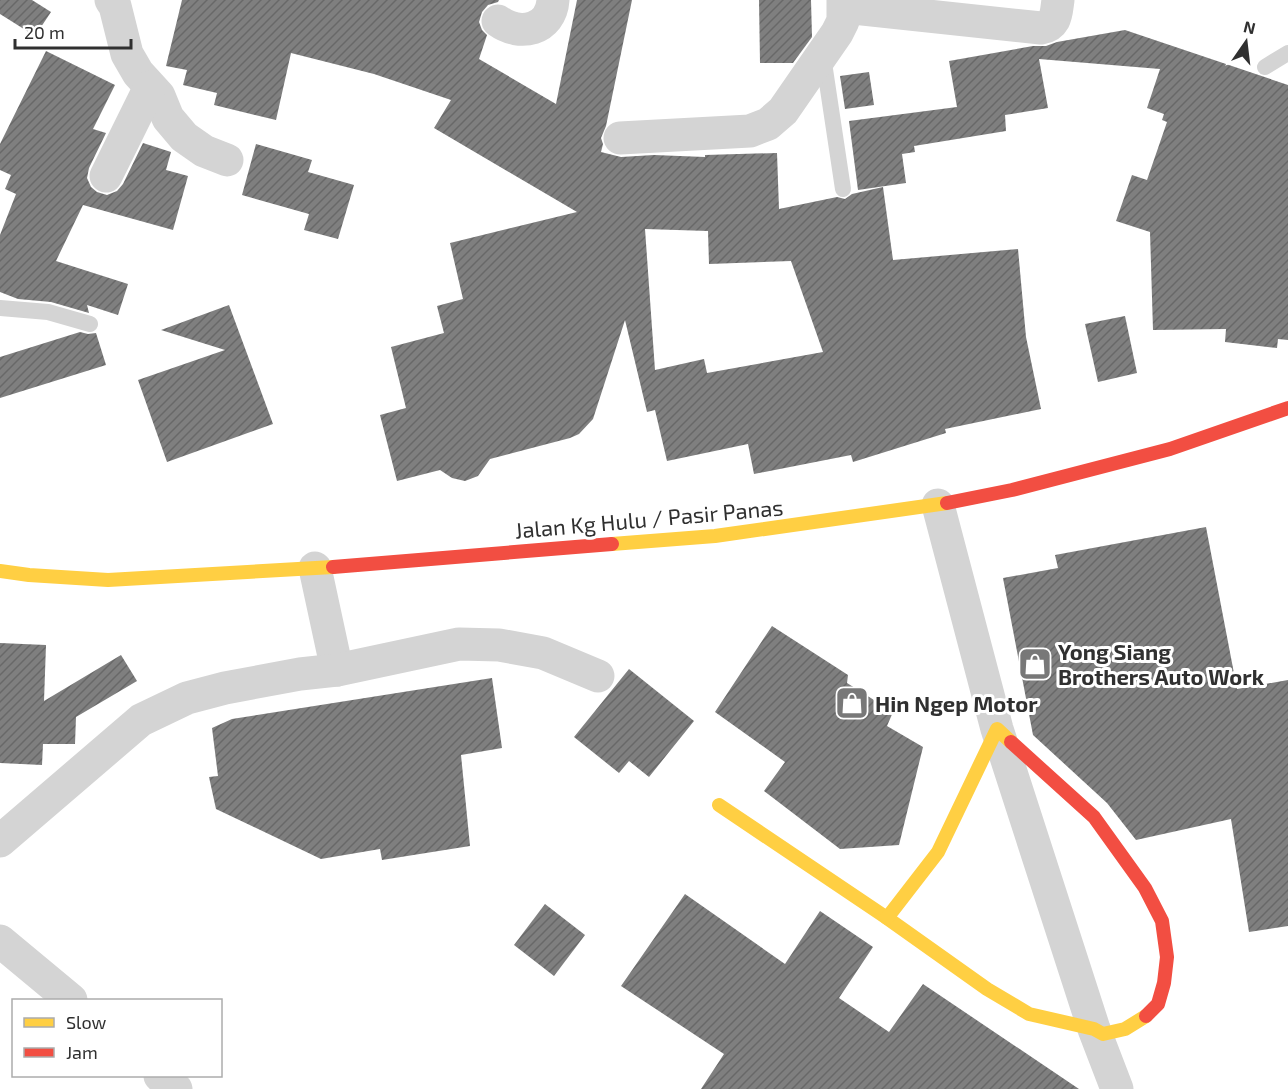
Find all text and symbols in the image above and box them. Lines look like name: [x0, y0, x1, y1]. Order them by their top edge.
scale bar: [15, 12, 130, 50]
north arrow: [1216, 12, 1276, 72]
text: N: [1242, 16, 1258, 38]
text: 20 m: [24, 21, 65, 43]
street label: Jalan Kg Hulu / Pasir Panas: [514, 493, 784, 543]
place label: Yong Siang Brothers Auto Work: [1058, 638, 1265, 689]
shop icon: Yong Siang Brothers Auto Work: [1017, 646, 1053, 682]
shop icon: Hin Ngep Motor: [834, 685, 870, 721]
place label: Hin Ngep Motor: [875, 690, 1038, 716]
legend: [12, 999, 222, 1077]
text: Slow: [66, 1011, 107, 1033]
text: Jam: [66, 1041, 98, 1063]

